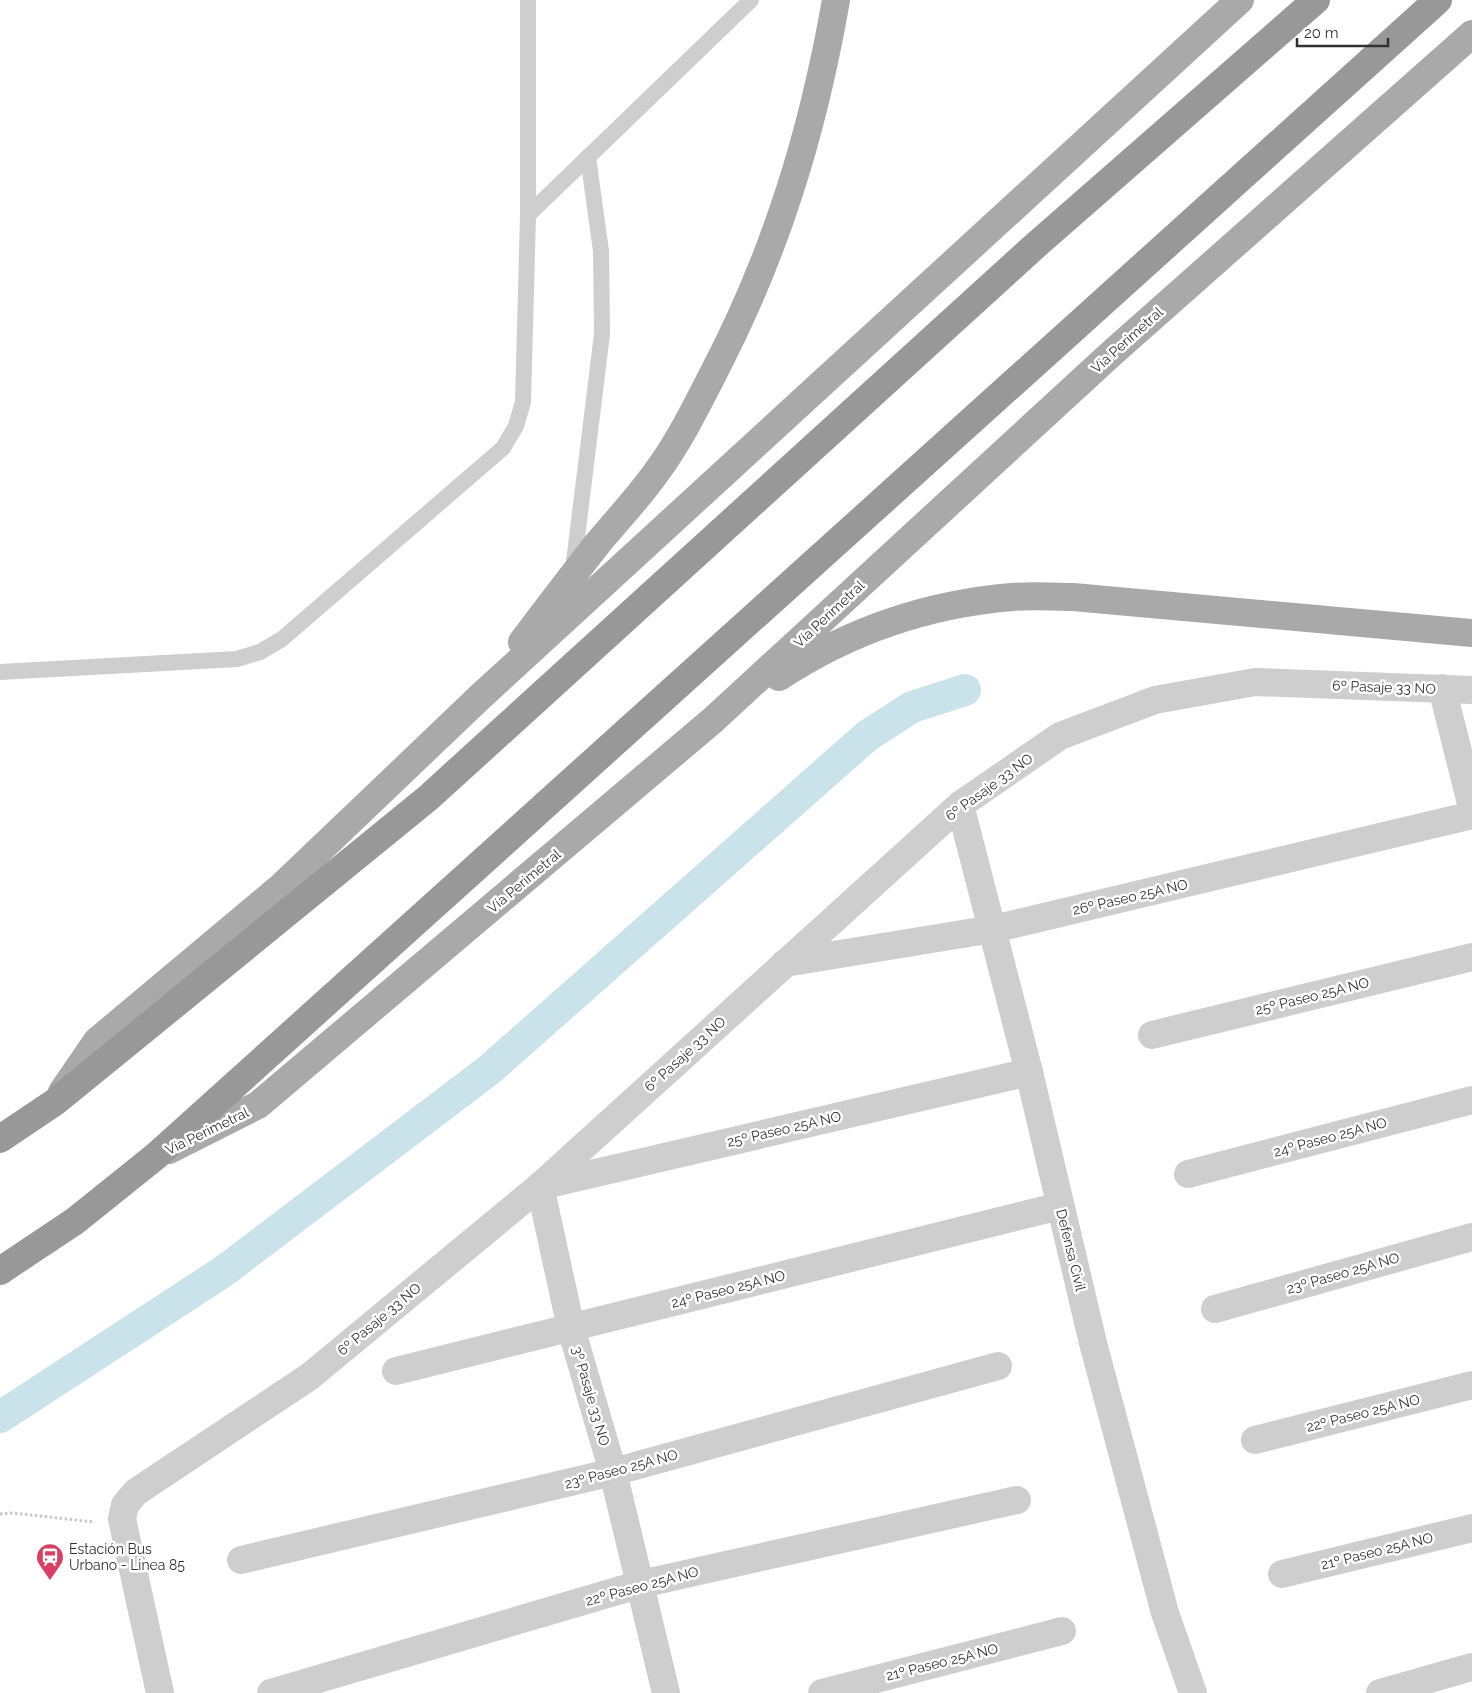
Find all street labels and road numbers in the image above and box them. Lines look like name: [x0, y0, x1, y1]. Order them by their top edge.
street label: Vía Perimetral: [1088, 304, 1166, 376]
street label: Vía Perimetral: [790, 577, 868, 651]
street label: 6º Pasaje 33 NO: [1332, 677, 1436, 697]
street label: 6º Pasaje 33 NO: [942, 750, 1036, 824]
street label: Vía Perimetral: [484, 846, 564, 916]
street label: 26º Paseo 25A NO: [1071, 876, 1189, 918]
street label: 25º Paseo 25A NO: [1253, 974, 1371, 1018]
street label: 6º Pasaje 33 NO: [641, 1013, 729, 1095]
street label: Vía Perimetral: [163, 1104, 251, 1158]
street label: 25º Paseo 25A NO: [725, 1108, 843, 1150]
street label: 24º Paseo 25A NO: [1272, 1114, 1388, 1160]
street label: Defensa Civil: [1053, 1207, 1089, 1293]
street label: 23º Paseo 25A NO: [1285, 1249, 1401, 1297]
street label: 24º Paseo 25A NO: [669, 1267, 787, 1311]
street label: 6º Pasaje 33 NO: [334, 1280, 424, 1358]
street label: 3º Pasaje 33 NO: [569, 1344, 613, 1448]
street label: 22º Paseo 25A NO: [1305, 1391, 1421, 1435]
street label: 23º Paseo 25A NO: [563, 1446, 679, 1492]
street label: 21º Paseo 25A NO: [1319, 1529, 1435, 1573]
street label: 22º Paseo 25A NO: [584, 1563, 700, 1609]
street label: 21º Paseo 25A NO: [884, 1640, 1000, 1684]

